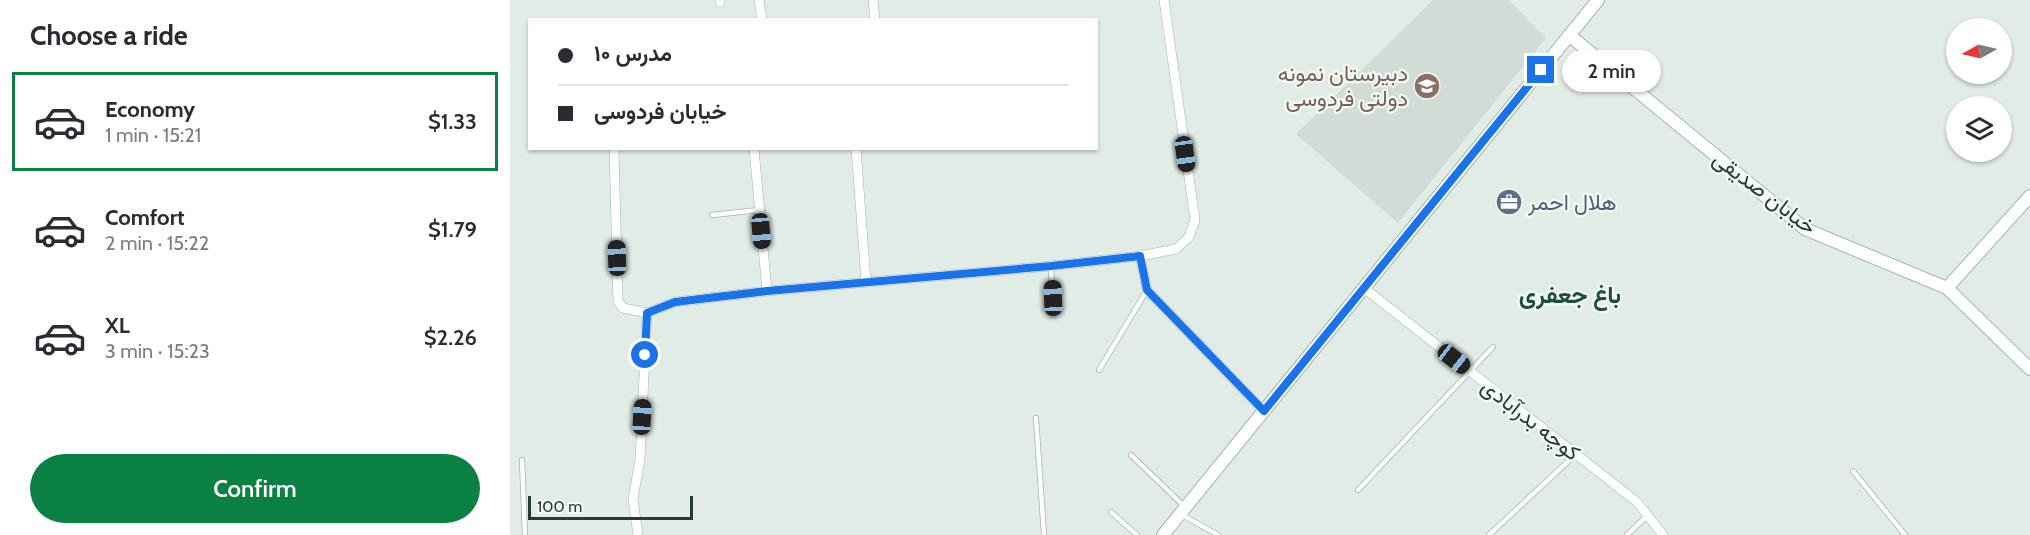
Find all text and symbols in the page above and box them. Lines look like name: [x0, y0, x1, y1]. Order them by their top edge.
north arrow: [1946, 18, 2012, 84]
map controls: [1946, 18, 2012, 162]
text: Choose a ride: [30, 19, 188, 52]
text: مدرس ۱۰: [594, 40, 672, 67]
callout: 2 min: [1562, 49, 1661, 91]
route end: [1527, 56, 1554, 83]
text: 2 min: [1587, 59, 1636, 83]
place label: دبیرستان نمونه دولتی فردوسی: [1278, 60, 1408, 112]
school or university icon: دبیرستان نمونه دولتی فردوسی: [1412, 71, 1442, 101]
icon: car: [33, 95, 87, 149]
text: Economy: [105, 96, 195, 123]
button: layers: [1946, 96, 2012, 162]
text: خیابان فردوسی: [594, 98, 727, 125]
text: $1.33: [428, 108, 477, 135]
text: 1 min · 15:21: [105, 123, 201, 147]
car: [1174, 135, 1196, 173]
street label: خیابان صدیقی: [1708, 145, 1822, 240]
office icon: هلال احمر: [1494, 187, 1524, 217]
place label: هلال احمر: [1527, 189, 1617, 216]
icon: car: [33, 203, 87, 257]
text: Comfort: [105, 204, 184, 231]
car: [750, 212, 772, 250]
text: $1.79: [428, 216, 477, 243]
text: 2 min · 15:22: [105, 231, 209, 255]
car: [607, 240, 627, 276]
car: [1043, 280, 1063, 316]
district label: باغ جعفری: [1519, 280, 1621, 311]
icon: car: [33, 311, 87, 365]
text: XL: [105, 312, 130, 339]
text: $2.26: [424, 324, 477, 351]
text: 3 min · 15:23: [105, 339, 210, 363]
route start: [631, 341, 658, 368]
car: [1434, 341, 1474, 377]
street label: کوچه بدرآبادی: [1475, 372, 1586, 467]
car: [632, 399, 652, 435]
button: Confirm: [30, 454, 480, 523]
scale bar: [528, 493, 693, 520]
text: 100 m: [537, 497, 582, 516]

